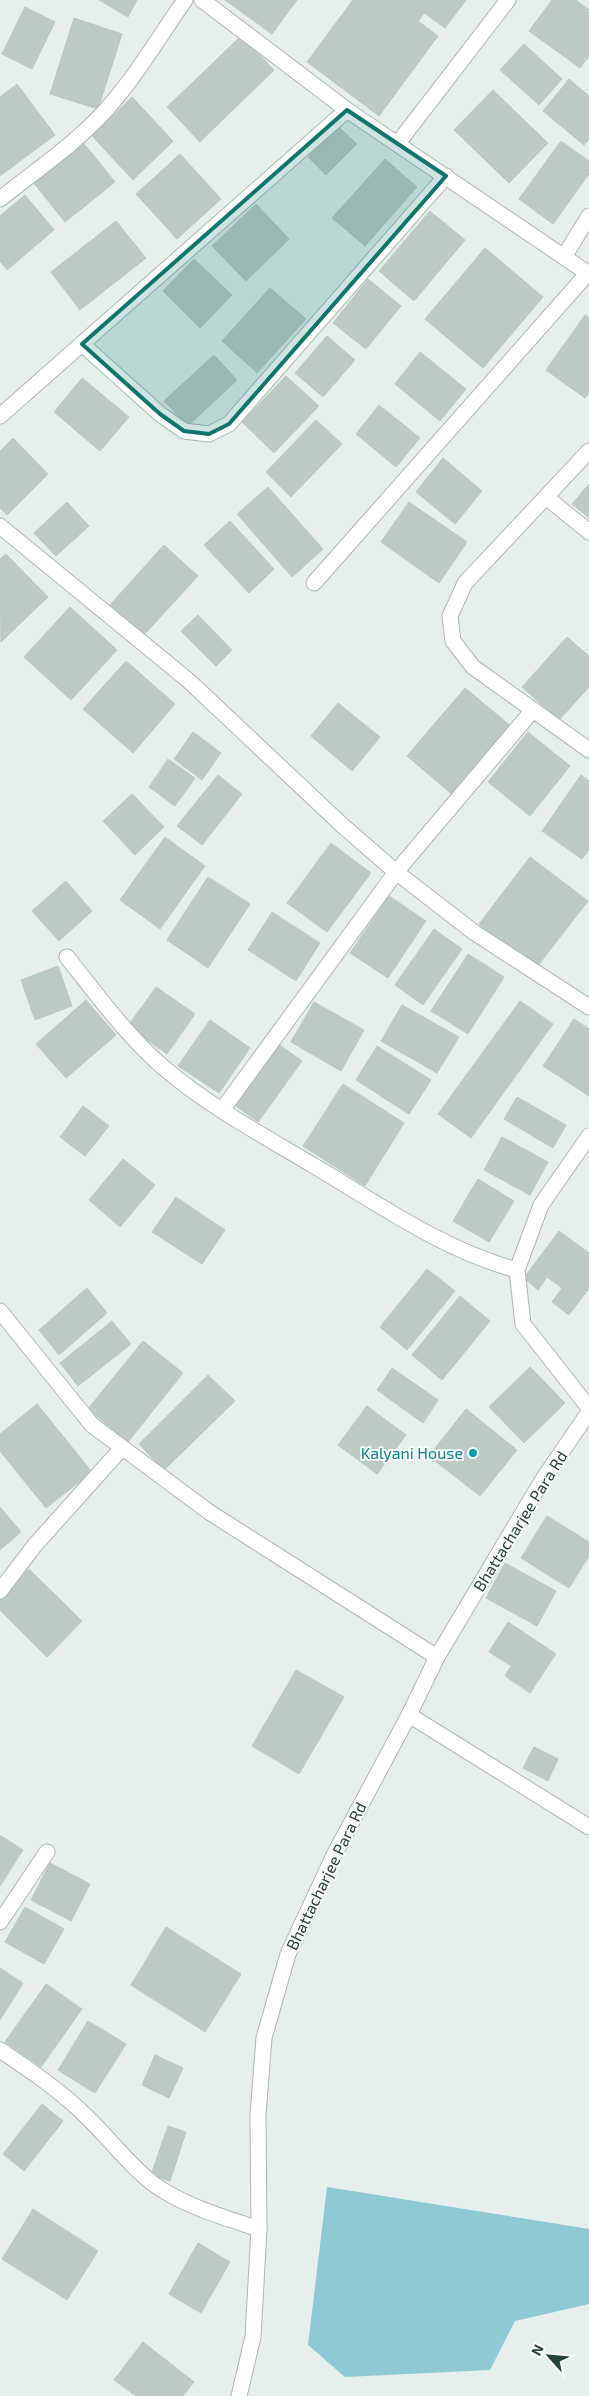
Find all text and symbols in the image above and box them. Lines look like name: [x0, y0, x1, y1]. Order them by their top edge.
place label: Kalyani House: [361, 1443, 463, 1462]
marker: Kalyani House: [467, 1447, 479, 1459]
street label: Bhattacharjee Para Rd: [469, 1447, 571, 1595]
street label: Bhattacharjee Para Rd: [281, 1799, 371, 1953]
north arrow: [524, 2331, 574, 2381]
text: N: [527, 2342, 547, 2358]

